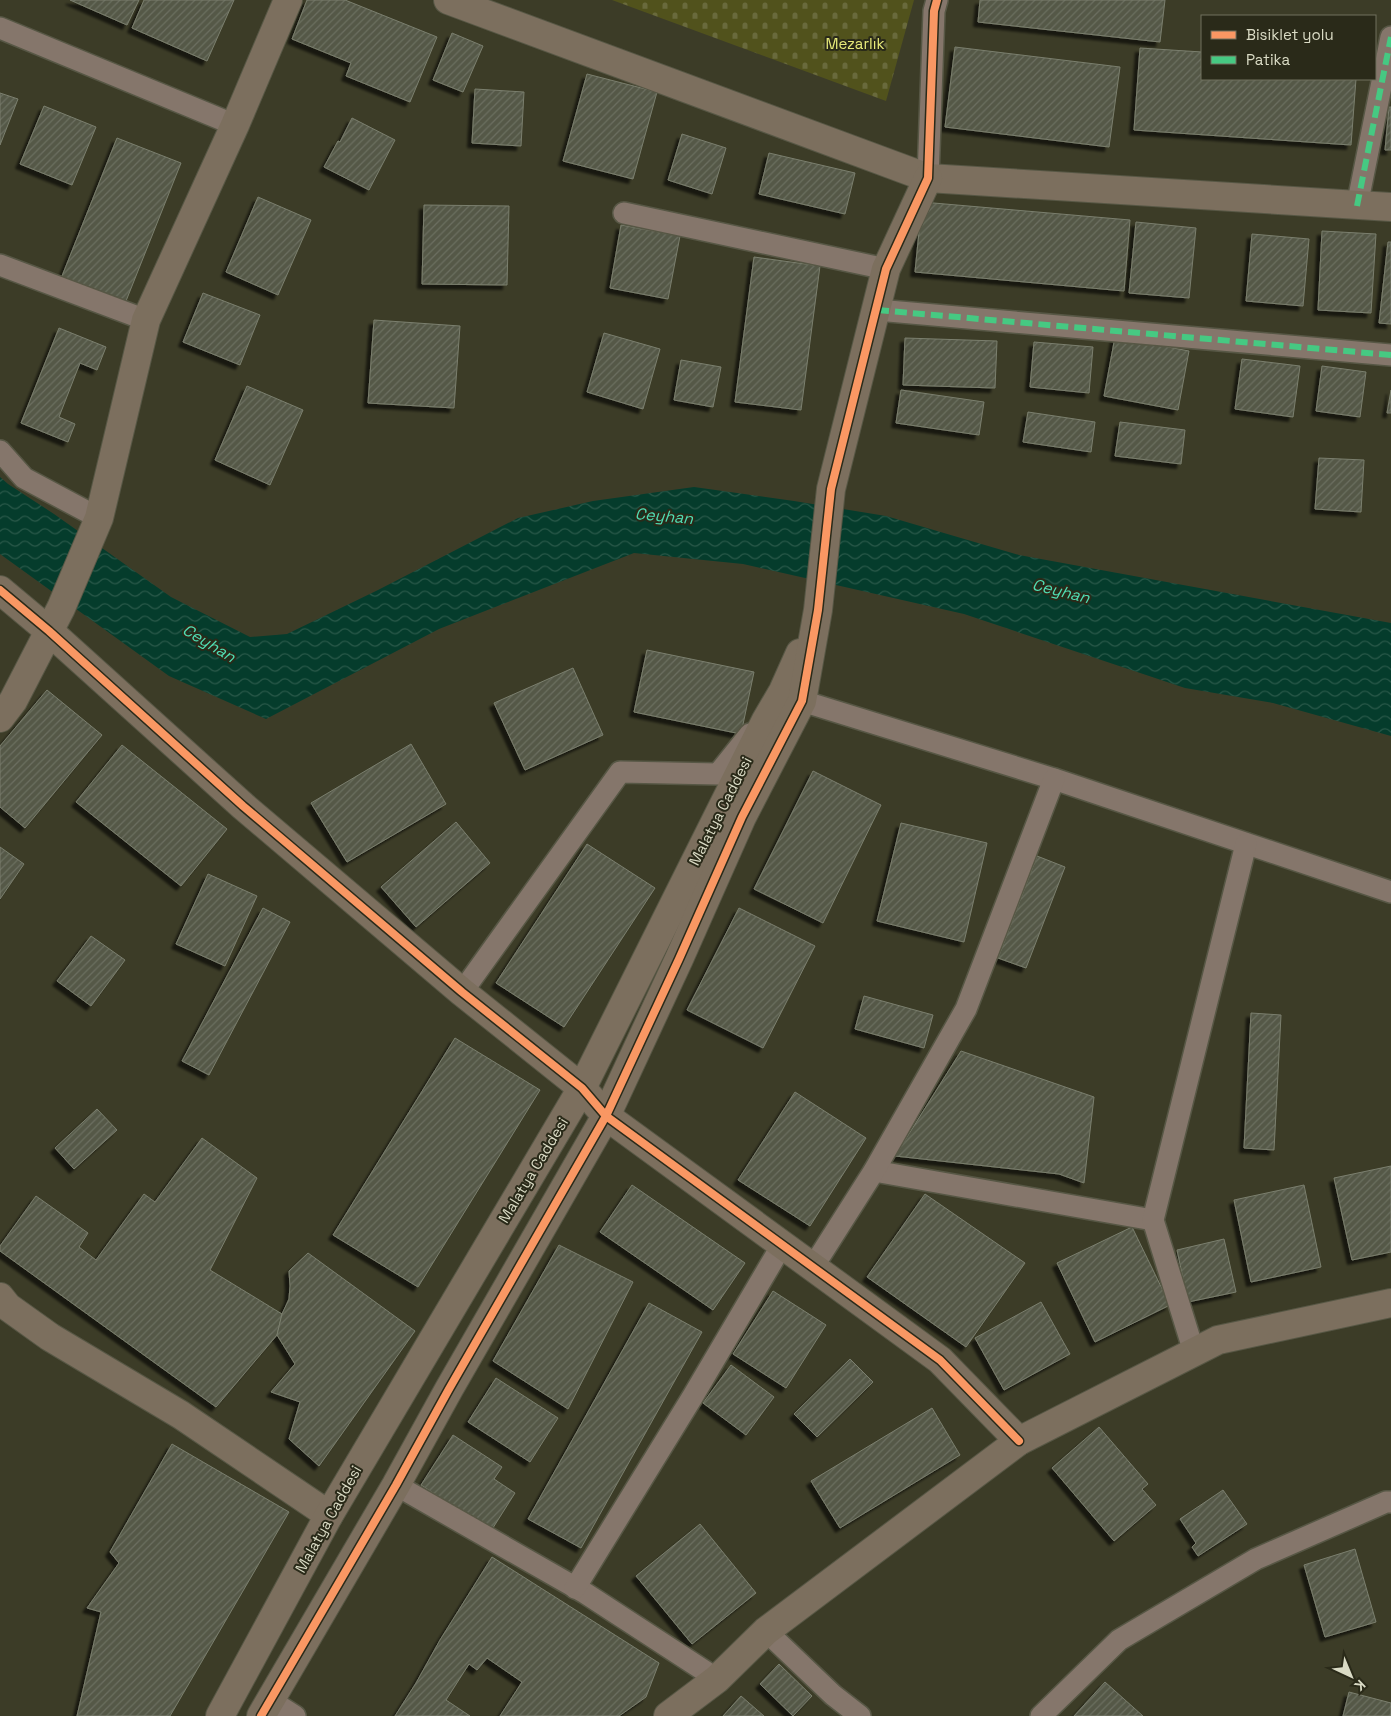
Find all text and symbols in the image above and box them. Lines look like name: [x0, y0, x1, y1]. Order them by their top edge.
legend: [1201, 15, 1376, 80]
text: Bisiklet yolu: [1246, 25, 1334, 44]
park label: Mezarlık: [825, 34, 885, 53]
text: Patika: [1246, 50, 1290, 69]
water label: Ceyhan: [634, 503, 695, 529]
water label: Ceyhan: [1030, 574, 1093, 609]
water label: Ceyhan: [179, 619, 240, 668]
street label: Malatya Caddesi: [684, 753, 756, 869]
street label: Malatya Caddesi: [494, 1114, 572, 1226]
street label: Malatya Caddesi: [291, 1462, 365, 1576]
north arrow: [1326, 1651, 1376, 1701]
text: K: [1350, 1676, 1369, 1695]

